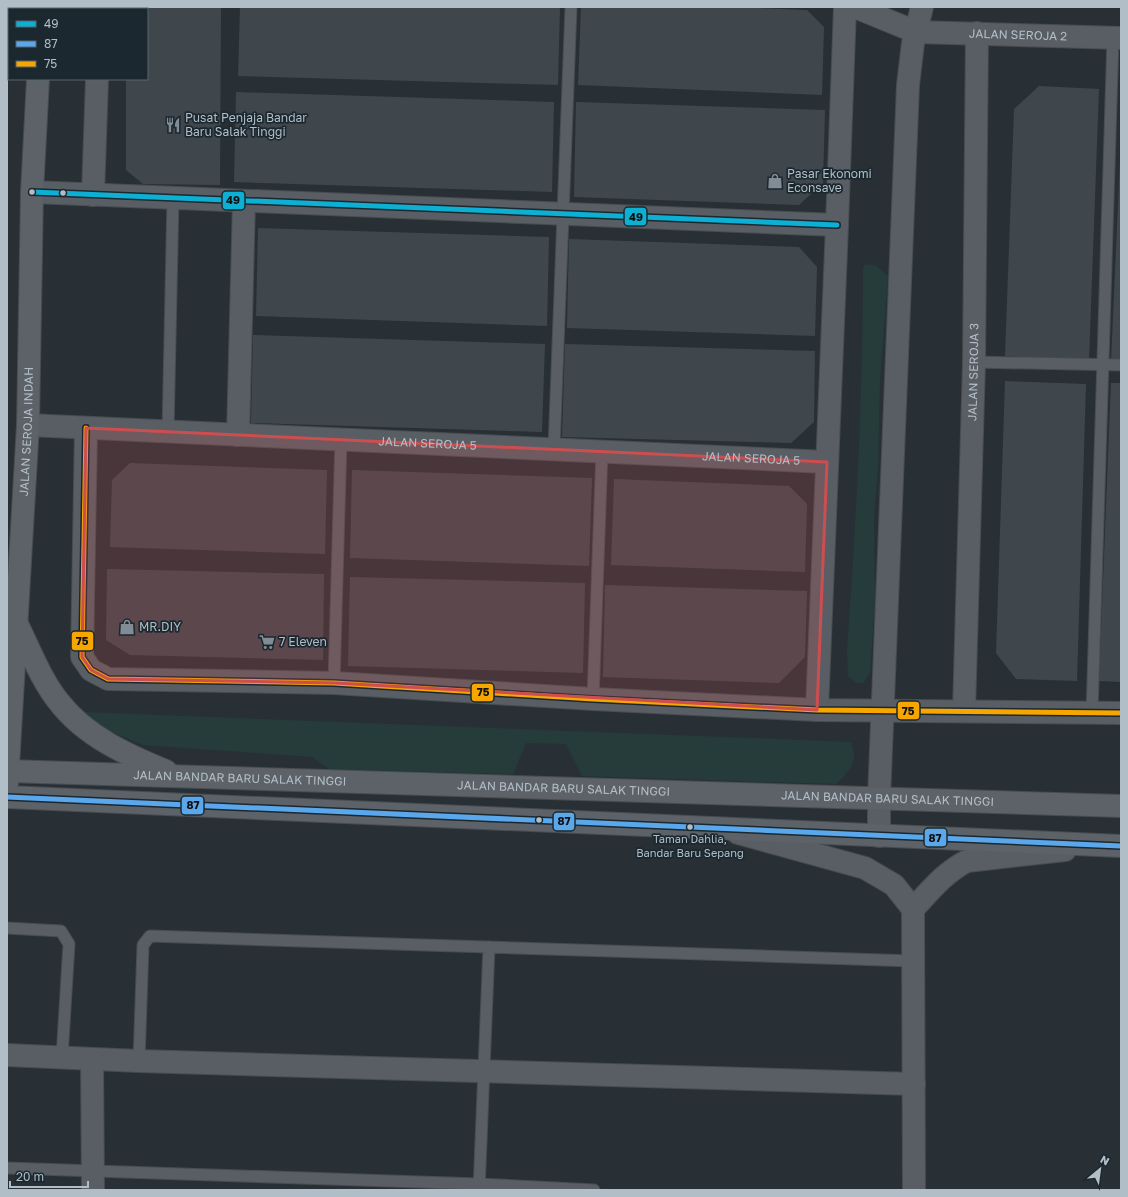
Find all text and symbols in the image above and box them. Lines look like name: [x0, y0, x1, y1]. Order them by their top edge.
legend: [8, 8, 148, 80]
text: 49: [44, 16, 59, 31]
street label: JALAN SEROJA 2: [969, 26, 1067, 43]
text: 87: [44, 36, 58, 51]
text: 75: [44, 56, 57, 71]
place label: Pusat Penjaja Bandar Baru Salak Tinggi: [185, 110, 307, 139]
restaurant icon: Pusat Penjaja Bandar Baru Salak Tinggi: [164, 116, 182, 134]
place label: Pasar Ekonomi Econsave: [787, 166, 872, 195]
shop icon: Pasar Ekonomi Econsave: [766, 172, 784, 190]
unlabelled marker: [27, 187, 37, 197]
unlabelled marker: [58, 188, 68, 198]
line badge: 49: [222, 191, 245, 210]
text: 49: [226, 193, 240, 206]
line badge: 49: [624, 207, 647, 226]
text: 49: [629, 210, 643, 223]
street label: JALAN SEROJA 3: [964, 323, 981, 421]
street label: JALAN SEROJA INDAH: [16, 367, 36, 497]
street label: JALAN SEROJA 5: [378, 433, 477, 453]
street label: JALAN SEROJA 5: [702, 448, 801, 468]
shop icon: MR.DIY: [118, 618, 136, 636]
place label: MR.DIY: [139, 619, 181, 634]
line badge: 75: [71, 631, 94, 651]
supermarket icon: 7 Eleven: [258, 633, 276, 651]
text: 75: [76, 634, 89, 647]
place label: 7 Eleven: [279, 634, 327, 649]
line badge: 75: [471, 683, 494, 702]
text: 75: [477, 685, 490, 698]
line badge: 75: [897, 701, 920, 720]
text: 75: [902, 704, 915, 717]
street label: JALAN BANDAR BARU SALAK TINGGI: [133, 767, 347, 789]
street label: JALAN BANDAR BARU SALAK TINGGI: [457, 777, 670, 799]
street label: JALAN BANDAR BARU SALAK TINGGI: [781, 787, 994, 809]
line badge: 87: [181, 796, 204, 815]
text: 87: [186, 798, 200, 811]
line badge: 87: [553, 812, 575, 831]
text: 87: [557, 814, 571, 827]
unlabelled marker: [534, 815, 544, 825]
marker: Taman Dahlia, Bandar Baru Sepang: [685, 822, 695, 832]
line badge: 87: [924, 828, 947, 847]
text: 87: [928, 831, 942, 844]
place label: Taman Dahlia, Bandar Baru Sepang: [636, 832, 744, 859]
north arrow: [1080, 1149, 1120, 1189]
text: N: [1098, 1152, 1112, 1168]
scale bar: [10, 1163, 88, 1189]
text: 20 m: [16, 1169, 44, 1184]

